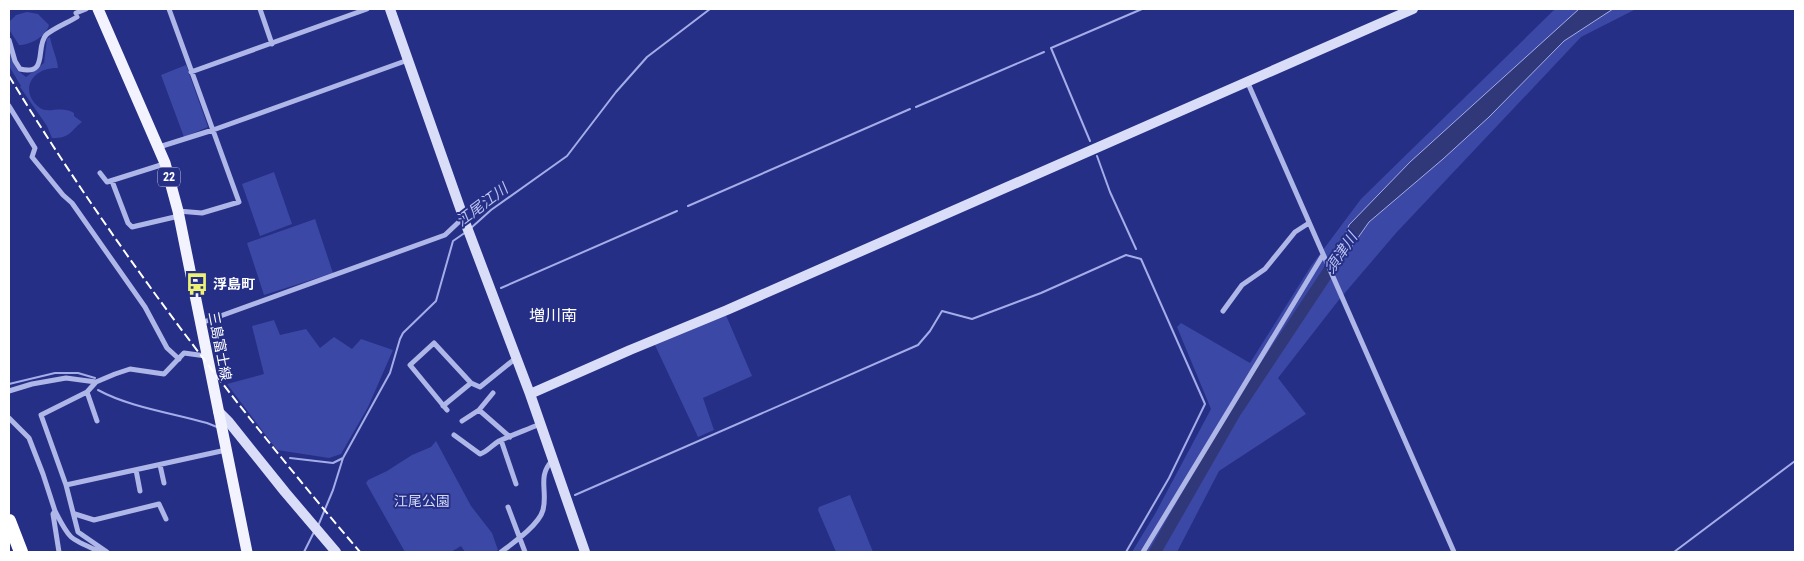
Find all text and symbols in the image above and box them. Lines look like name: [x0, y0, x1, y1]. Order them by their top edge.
road number: 22: [158, 168, 180, 186]
water label: 江尾江川: [453, 179, 513, 230]
water label: 須津川: [1321, 228, 1362, 277]
bus stop icon: 浮島町: [184, 271, 210, 297]
place label: 浮島町: [213, 276, 255, 292]
district label: 増川南: [529, 306, 577, 325]
street label: 三島富士線: [205, 310, 235, 382]
park label: 江尾公園: [394, 493, 450, 509]

